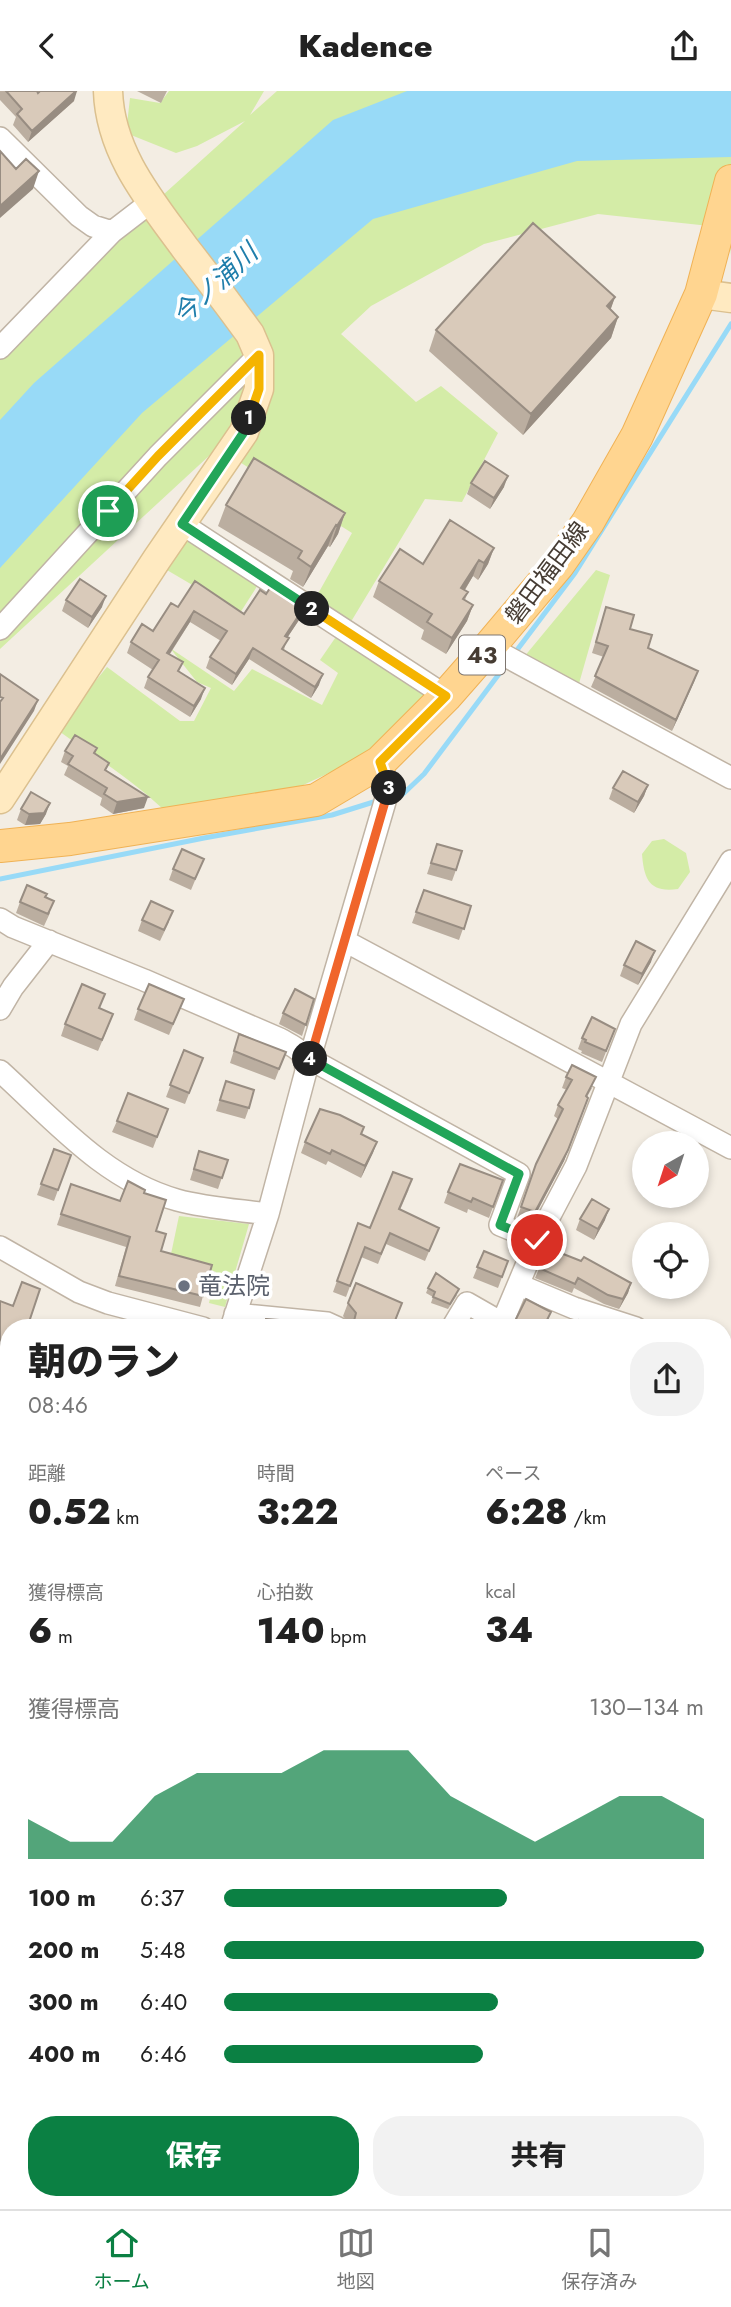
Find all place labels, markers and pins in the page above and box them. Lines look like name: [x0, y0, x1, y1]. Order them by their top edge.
pin: 1: [232, 401, 266, 435]
pin: [78, 481, 138, 541]
pin: 2: [294, 591, 330, 627]
pin: 3: [372, 771, 406, 805]
pin: 4: [292, 1041, 328, 1077]
pin: [507, 1210, 567, 1270]
place label: 竜法院: [198, 1268, 270, 1303]
marker: 竜法院: [176, 1278, 192, 1294]

